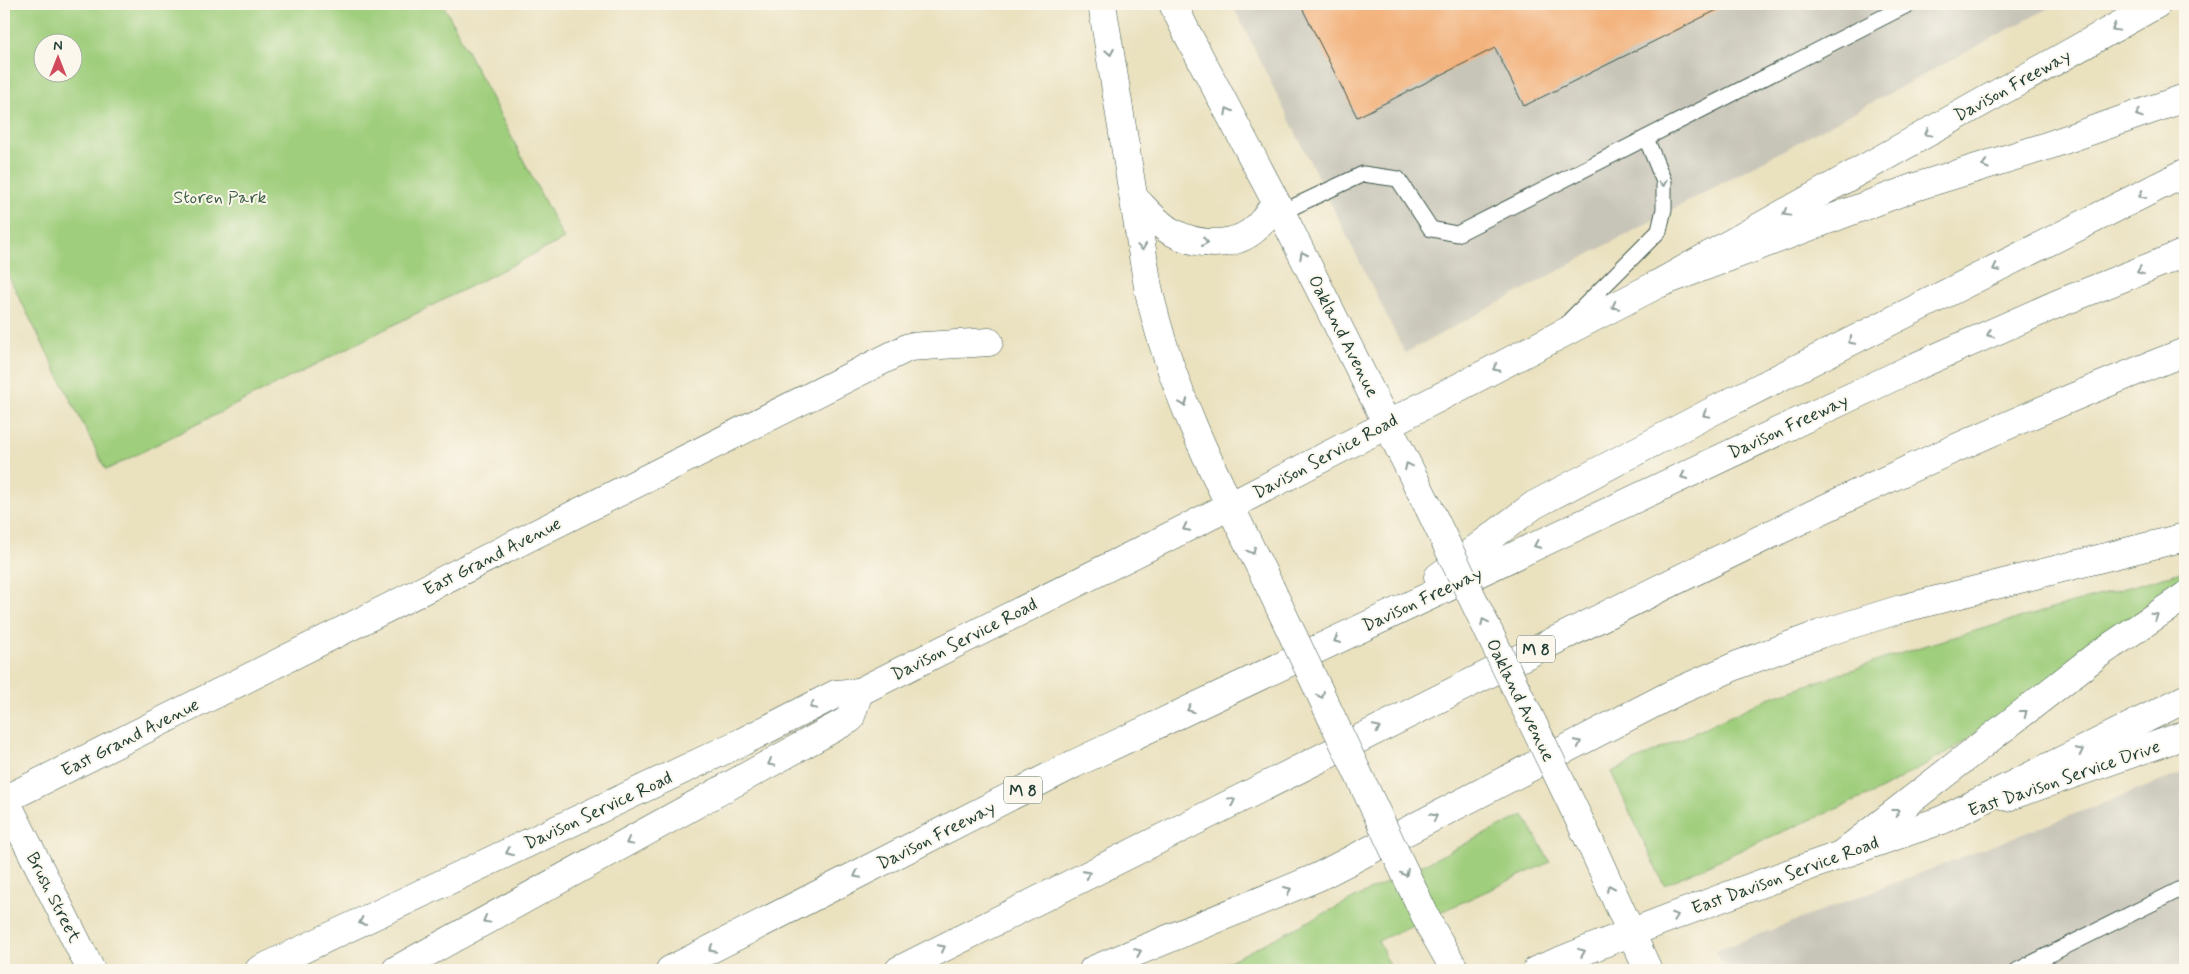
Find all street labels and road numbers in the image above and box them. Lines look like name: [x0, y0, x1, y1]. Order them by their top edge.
street label: Davison Freeway: [1950, 44, 2075, 128]
street label: Oakland Avenue: [1302, 271, 1384, 402]
street label: Davison Freeway: [1725, 389, 1852, 465]
street label: Davison Service Road: [1249, 409, 1402, 505]
street label: East Grand Avenue: [420, 512, 565, 602]
street label: Davison Freeway: [1359, 562, 1486, 638]
street label: Davison Service Road: [887, 593, 1041, 687]
street label: Oakland Avenue: [1480, 635, 1560, 766]
road number: M 8: [1517, 636, 1555, 662]
street label: East Grand Avenue: [58, 693, 203, 783]
street label: East Davison Service Drive: [1965, 735, 2163, 823]
street label: Davison Service Road: [521, 766, 676, 856]
road number: M 8: [1004, 776, 1042, 804]
street label: Davison Freeway: [873, 796, 1000, 876]
street label: East Davison Service Road: [1689, 831, 1882, 921]
street label: Brush Street: [20, 848, 86, 947]

